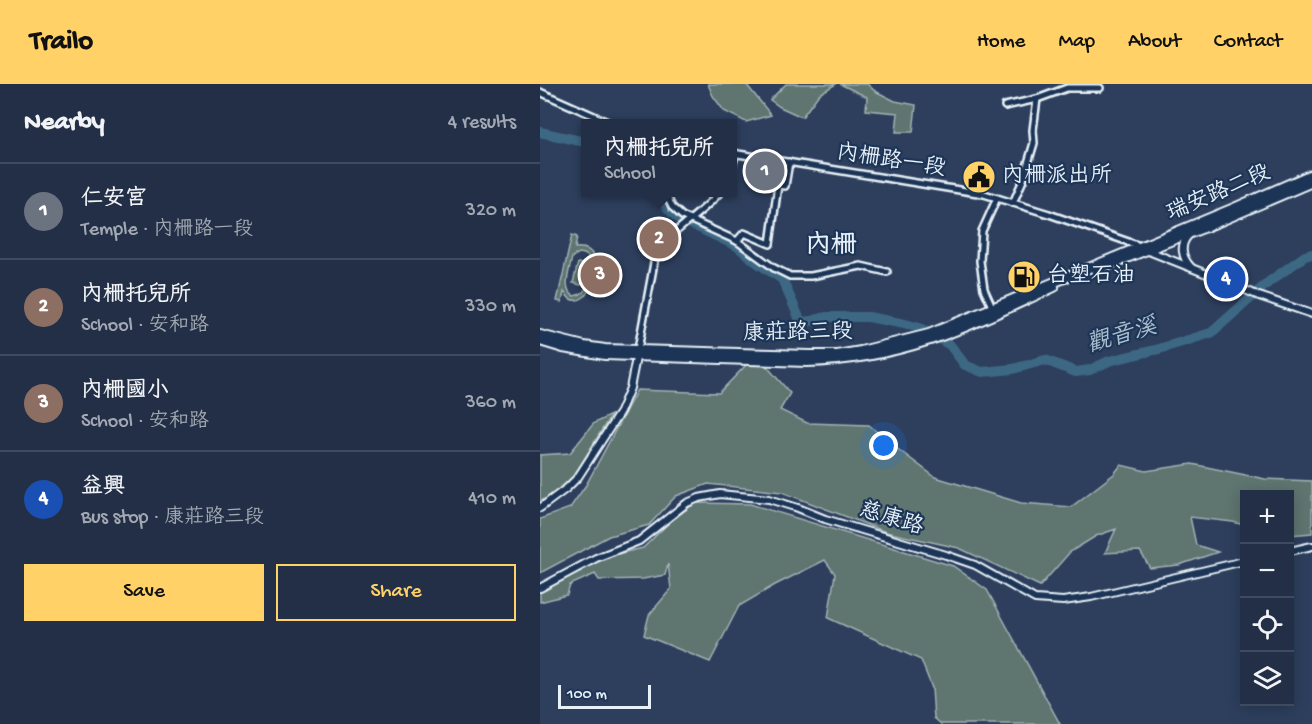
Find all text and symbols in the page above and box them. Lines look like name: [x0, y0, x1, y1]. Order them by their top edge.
text: Trailo: [30, 26, 93, 59]
text: Home: [977, 30, 1025, 55]
text: Map: [1058, 30, 1095, 55]
text: About: [1128, 30, 1181, 55]
text: Contact: [1214, 30, 1282, 55]
text: Nearby: [24, 108, 105, 139]
text: 4 results: [448, 112, 516, 135]
popup: [581, 119, 737, 197]
text: 內柵托兒所: [604, 137, 714, 163]
street label: 內柵路一段: [835, 139, 948, 183]
pin: 1: [746, 148, 784, 194]
public building icon: 內柵派出所: [961, 159, 997, 195]
street label: 瑞安路二段: [1163, 159, 1275, 227]
text: School: [604, 163, 656, 186]
place label: 內柵派出所: [1002, 163, 1112, 190]
text: 仁安宮: [81, 187, 147, 213]
text: 1: [39, 200, 48, 223]
text: 320 m: [466, 200, 516, 223]
pin: 2: [640, 216, 678, 262]
text: Temple · 內柵路一段: [81, 219, 254, 242]
district label: 內柵: [805, 231, 857, 263]
pin: 3: [580, 252, 620, 297]
pin: 4: [1206, 256, 1246, 302]
fuel station icon: 台塑石油: [1006, 259, 1042, 295]
place label: 台塑石油: [1047, 263, 1135, 290]
text: 內柵托兒所: [81, 283, 191, 309]
text: 2: [39, 296, 48, 319]
text: 330 m: [465, 296, 516, 319]
water label: 觀音溪: [1083, 312, 1163, 361]
text: School · 安和路: [81, 315, 209, 338]
street label: 康莊路三段: [743, 318, 853, 348]
text: 內柵國小: [81, 379, 169, 405]
text: 3: [38, 392, 49, 415]
text: 360 m: [465, 392, 516, 415]
text: School · 安和路: [81, 411, 209, 434]
your location: [869, 431, 898, 460]
text: 益興: [81, 475, 125, 501]
text: 4: [39, 488, 48, 511]
text: 410 m: [468, 488, 516, 511]
map controls: [1240, 490, 1294, 706]
button: +: [1240, 490, 1294, 544]
street label: 慈康路: [856, 496, 927, 542]
text: Bus stop · 康莊路三段: [81, 507, 264, 530]
button: −: [1240, 544, 1294, 598]
button: Save: [24, 564, 264, 621]
button: Share: [276, 564, 516, 621]
button: locate: [1240, 598, 1294, 652]
button: layers: [1240, 652, 1294, 706]
scale bar: [558, 682, 651, 710]
text: 100 m: [567, 686, 607, 705]

